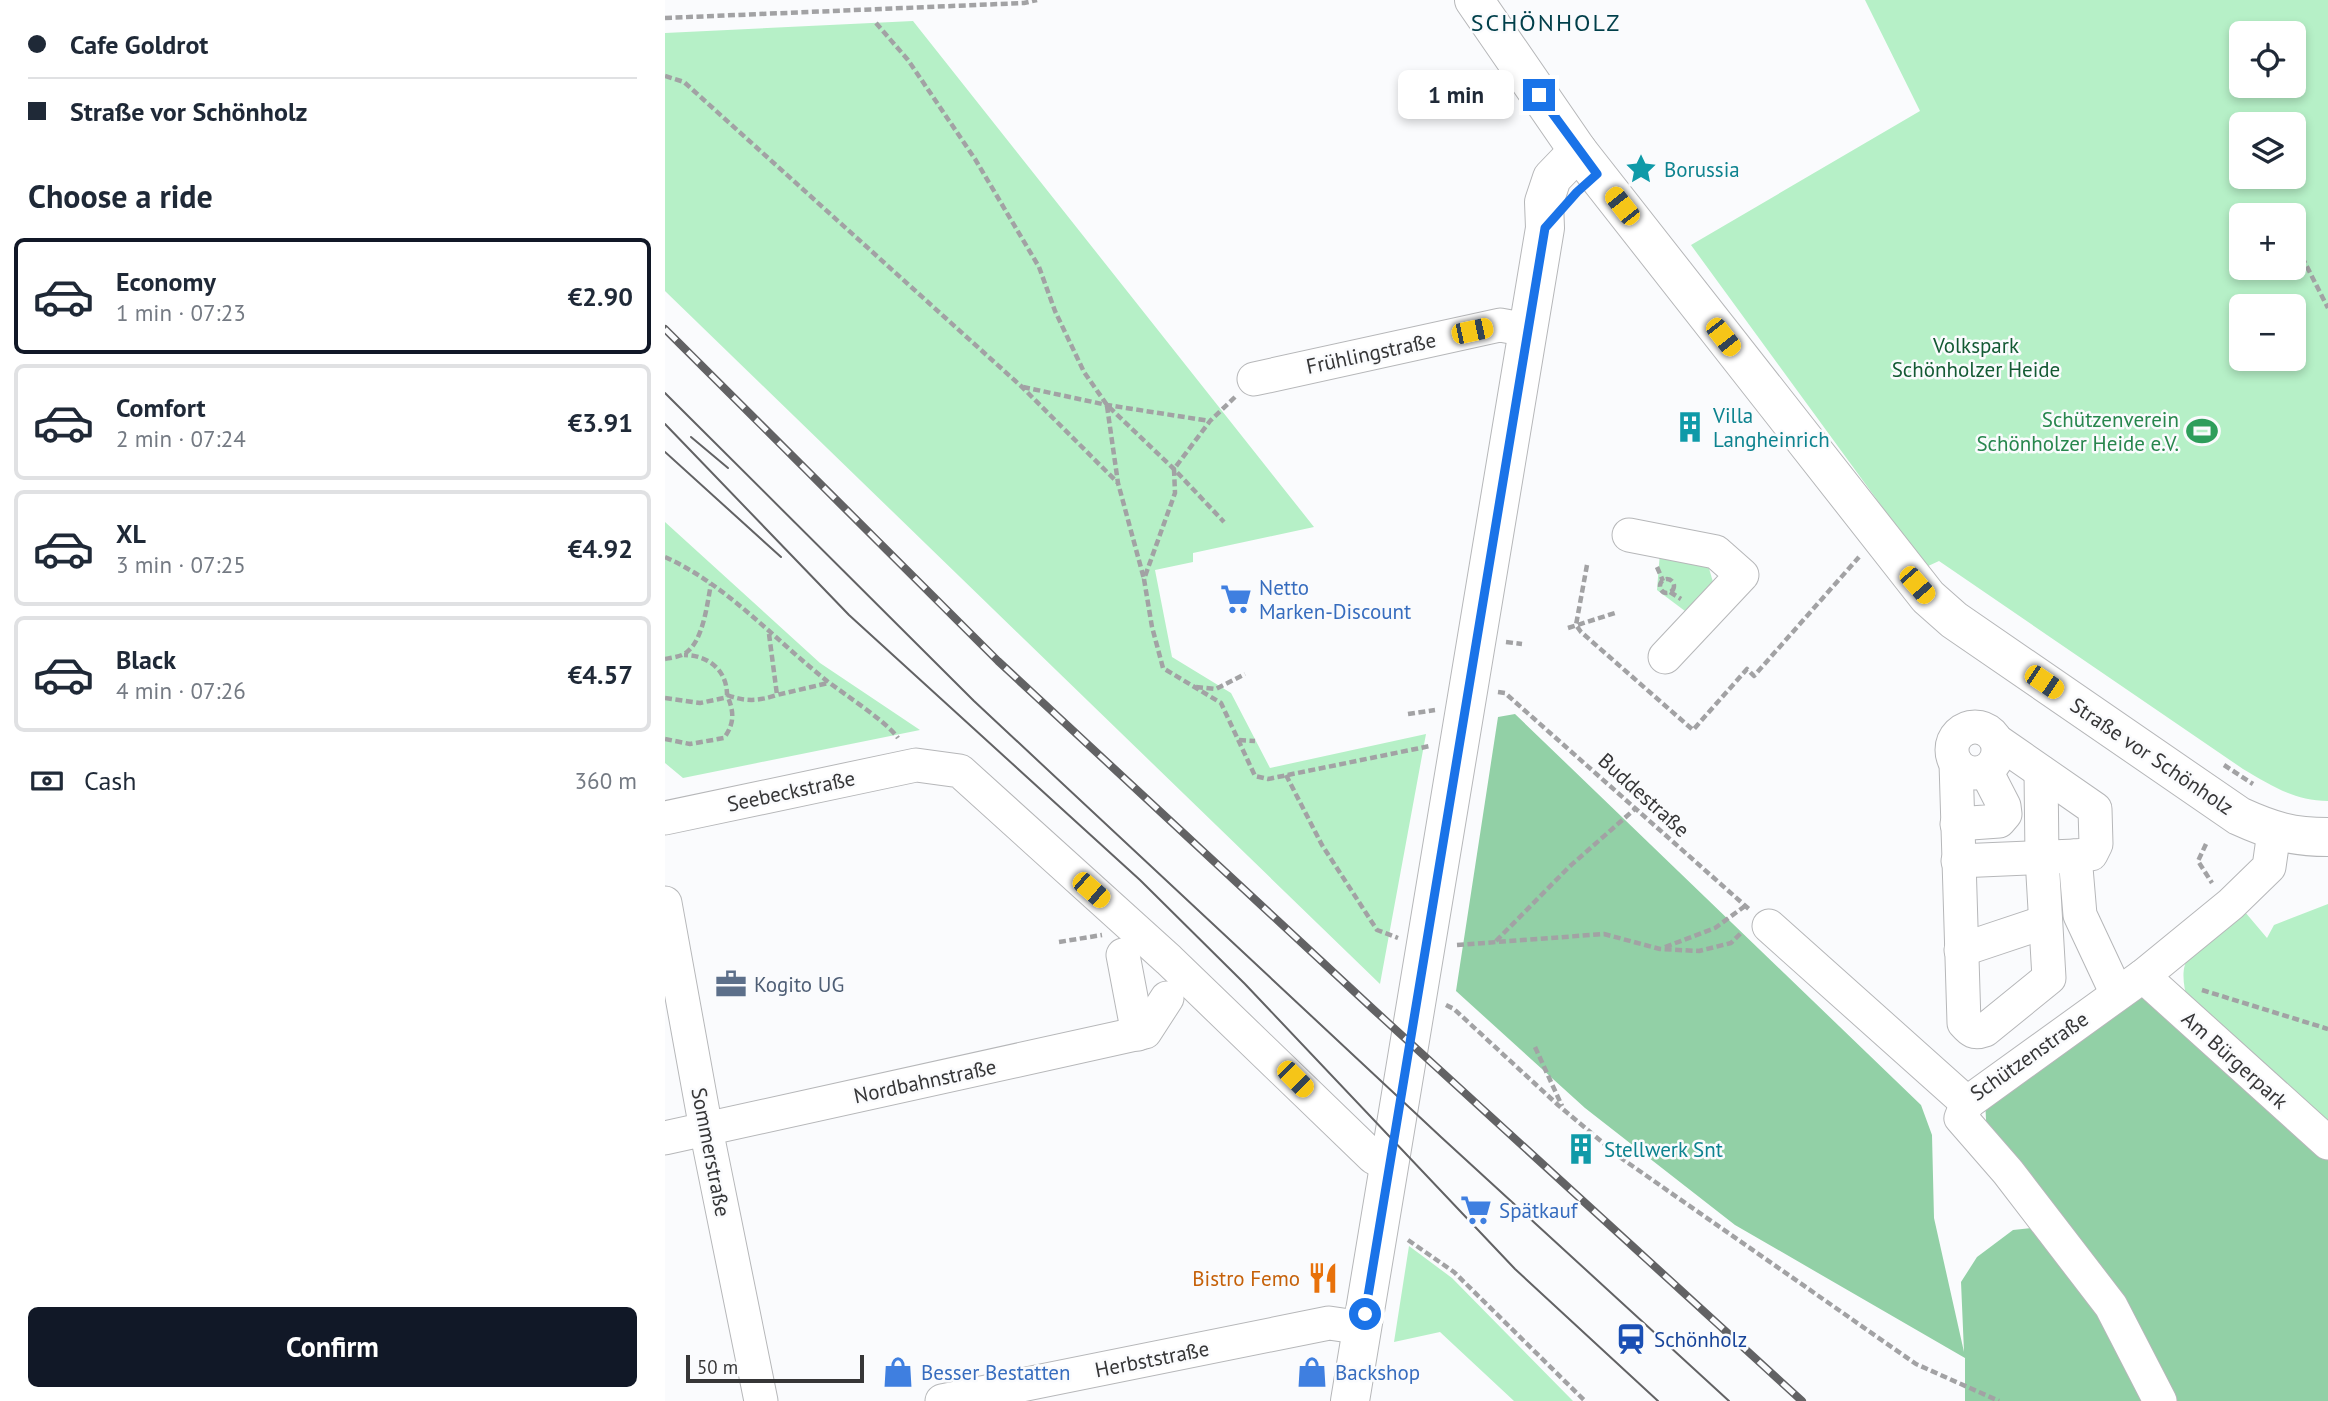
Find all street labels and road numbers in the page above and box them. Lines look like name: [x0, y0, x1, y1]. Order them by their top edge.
street label: Frühlingstraße: [1304, 326, 1438, 380]
street label: Straße vor Schönholz: [2065, 691, 2239, 821]
street label: Buddestraße: [1593, 747, 1695, 843]
street label: Seebeckstraße: [725, 764, 857, 818]
street label: Schützenstraße: [1965, 1005, 2093, 1107]
street label: Am Bürgerpark: [2176, 1005, 2294, 1115]
street label: Nordbahnstraße: [851, 1053, 999, 1109]
street label: Sommerstraße: [685, 1085, 737, 1219]
street label: Herbststraße: [1093, 1335, 1211, 1383]

